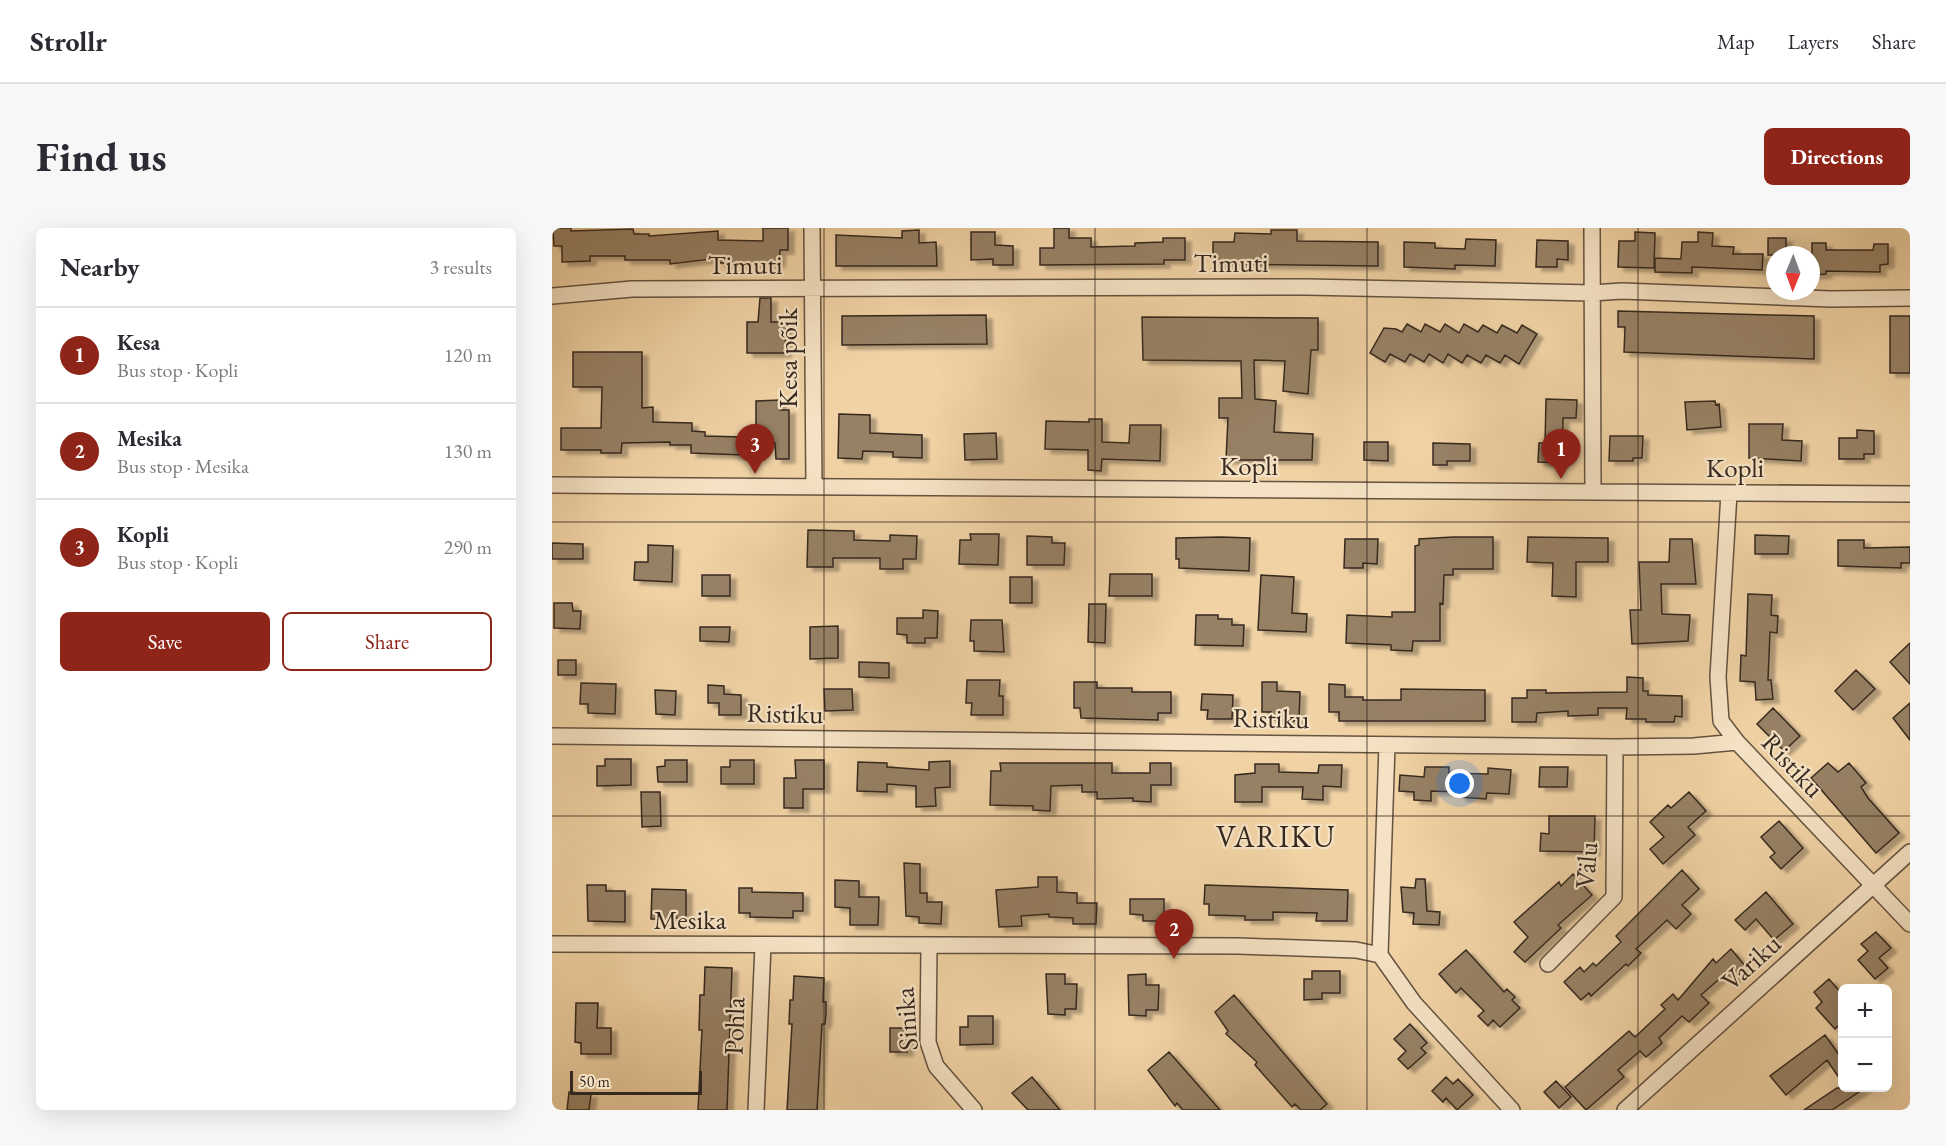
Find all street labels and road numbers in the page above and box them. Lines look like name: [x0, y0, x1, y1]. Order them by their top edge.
street label: Timuti: [1193, 245, 1269, 280]
street label: Timuti: [707, 247, 783, 282]
street label: Kesa põik: [770, 307, 805, 408]
street label: Kopli: [1220, 448, 1279, 483]
street label: Kopli: [1706, 450, 1765, 485]
street label: Ristiku: [746, 695, 824, 731]
street label: Ristiku: [1232, 700, 1310, 736]
street label: Ristiku: [1754, 725, 1832, 805]
street label: Välu: [1567, 840, 1605, 890]
street label: Mesika: [653, 902, 727, 937]
street label: Variku: [1714, 926, 1788, 998]
street label: Sinika: [886, 986, 926, 1052]
street label: Pohla: [716, 996, 753, 1055]

